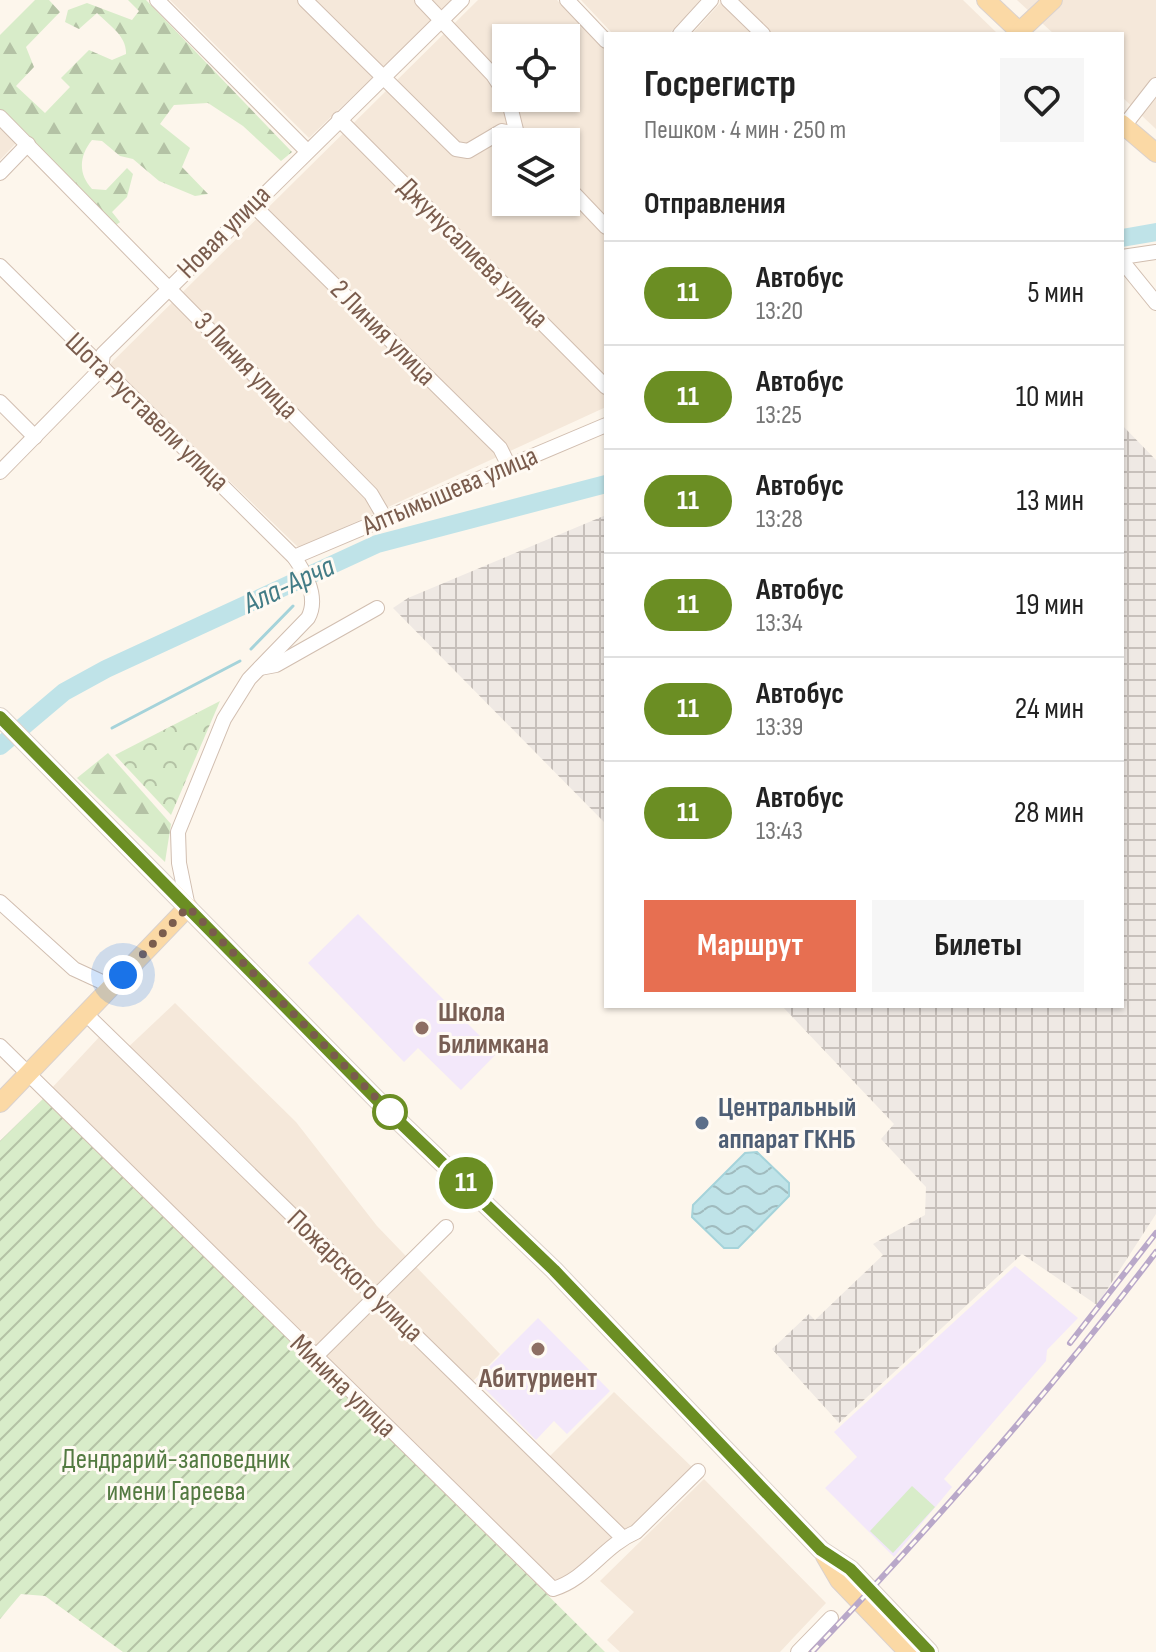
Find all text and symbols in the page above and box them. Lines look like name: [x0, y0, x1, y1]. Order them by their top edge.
map controls: [492, 24, 580, 216]
button: locate: [492, 24, 580, 112]
button: heart: [1000, 58, 1084, 142]
text: Госрегистр: [644, 62, 796, 107]
text: Пешком · 4 мин · 250 m: [644, 115, 846, 146]
button: layers: [492, 128, 580, 216]
street label: Джунусалиева улица: [391, 171, 555, 335]
street label: Новая улица: [171, 179, 277, 285]
text: Отправления: [644, 186, 786, 222]
text: Автобус: [756, 260, 844, 296]
street label: 2 Линия улица: [323, 273, 443, 393]
text: 5 мин: [1027, 275, 1084, 311]
text: 11: [677, 276, 699, 309]
text: 13:20: [756, 296, 803, 327]
street label: 3 Линия улица: [187, 306, 305, 426]
street label: Шота Руставели улица: [58, 326, 236, 498]
text: Автобус: [756, 364, 844, 400]
text: 10 мин: [1016, 379, 1084, 415]
text: 11: [677, 380, 699, 413]
text: 13:25: [756, 400, 802, 431]
street label: Алтымышева улица: [357, 439, 542, 543]
text: Автобус: [756, 468, 844, 504]
text: 13 мин: [1016, 483, 1084, 519]
text: 11: [677, 484, 699, 517]
text: 13:28: [756, 504, 803, 535]
water label: Ала-Арча: [237, 548, 340, 622]
text: Автобус: [756, 572, 844, 608]
text: 19 мин: [1016, 587, 1084, 623]
text: 11: [677, 588, 699, 621]
text: 13:34: [756, 608, 803, 639]
text: Автобус: [756, 676, 844, 712]
text: 24 мин: [1015, 691, 1084, 727]
text: 11: [677, 692, 699, 725]
text: 13:39: [756, 712, 803, 743]
text: Автобус: [756, 780, 844, 816]
text: 28 мин: [1014, 795, 1084, 831]
text: 11: [677, 796, 699, 829]
text: 13:43: [756, 816, 803, 847]
button: Маршрут: [644, 900, 856, 992]
button: Билеты: [872, 900, 1084, 992]
your location: [103, 955, 143, 995]
place label: Школа Билимкана: [438, 996, 549, 1061]
marker: Школа Билимкана: [413, 1019, 431, 1037]
place label: Центральный аппарат ГКНБ: [718, 1091, 856, 1156]
unlabelled marker: [373, 1095, 407, 1129]
marker: Центральный аппарат ГКНБ: [693, 1114, 711, 1132]
line badge: 11: [430, 1157, 502, 1209]
text: 11: [455, 1166, 477, 1199]
street label: Пожарского улица: [280, 1203, 430, 1349]
street label: Минина улица: [283, 1327, 403, 1445]
marker: Абитуриент: [529, 1340, 547, 1358]
place label: Абитуриент: [478, 1362, 597, 1395]
park label: Дендрарий-заповедник имени Гареева: [62, 1443, 290, 1508]

